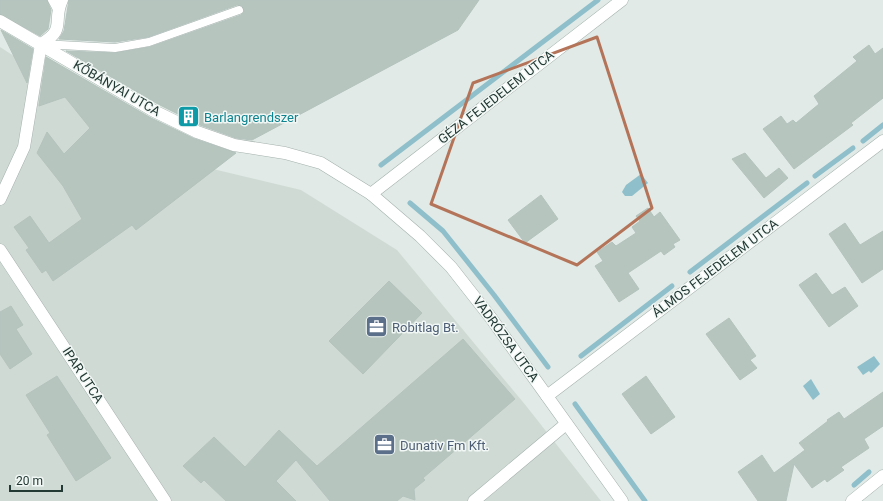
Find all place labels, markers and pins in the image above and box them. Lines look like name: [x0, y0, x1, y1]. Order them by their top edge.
building icon: Barlangrendszer: [175, 104, 201, 130]
place label: Barlangrendszer: [204, 110, 299, 125]
office icon: Robitlag Bt.: [363, 314, 389, 340]
place label: Robitlag Bt.: [392, 320, 459, 335]
office icon: Dunativ Fm Kft.: [372, 432, 398, 458]
place label: Dunativ Fm Kft.: [400, 438, 489, 453]

